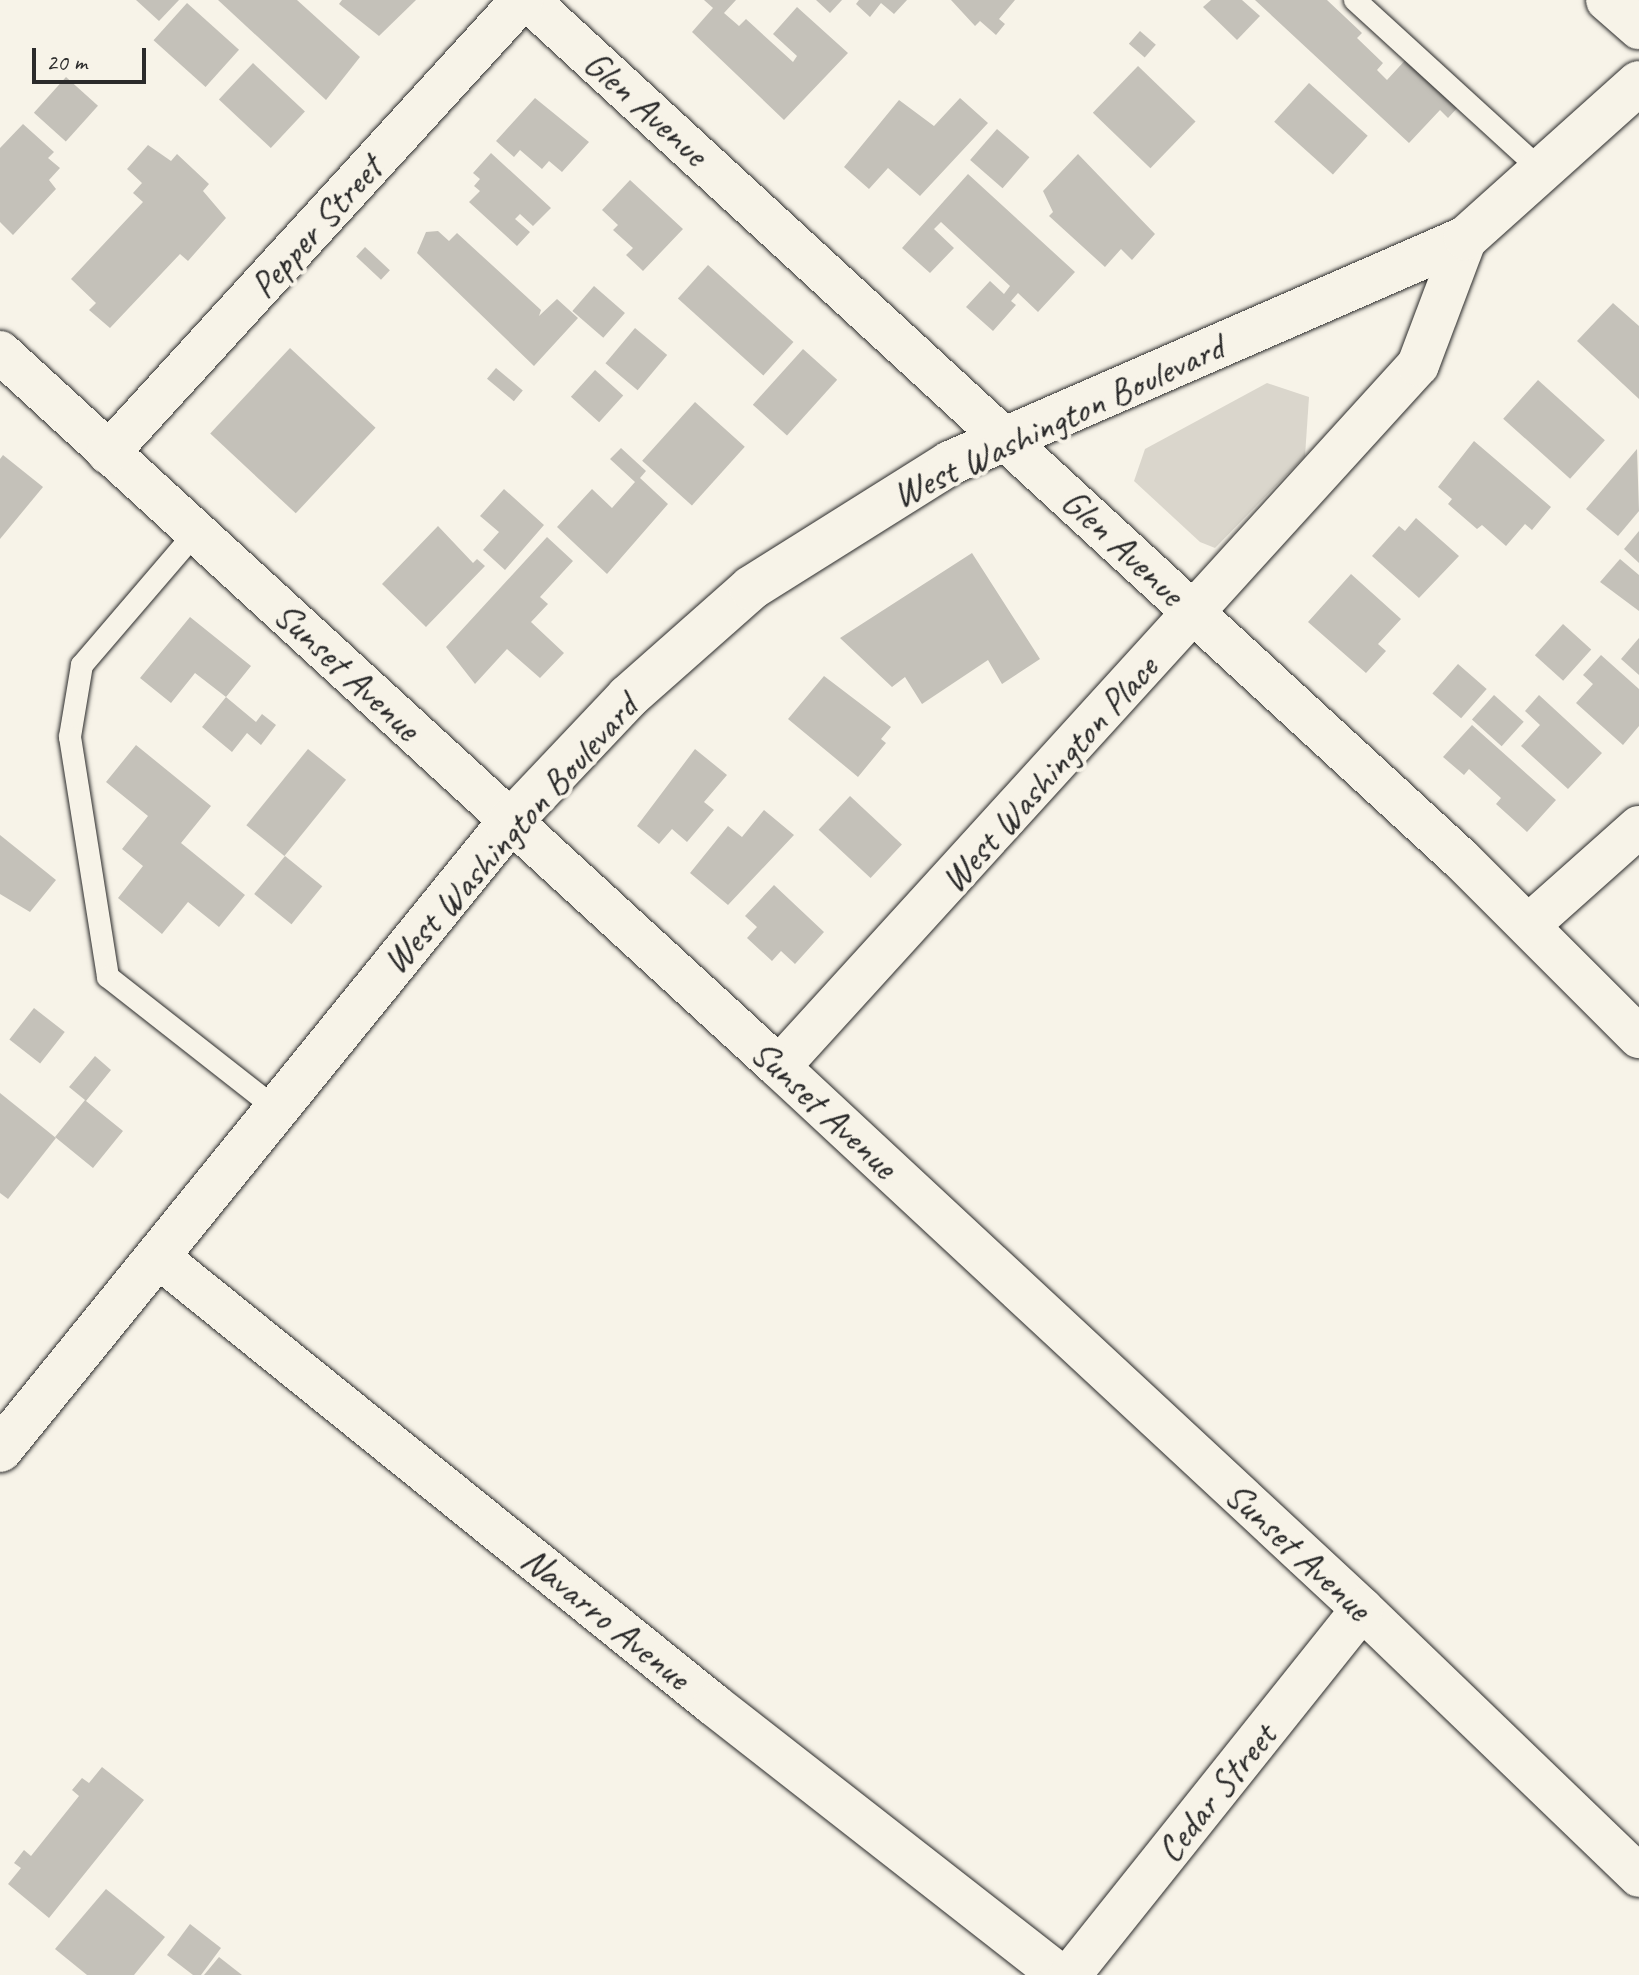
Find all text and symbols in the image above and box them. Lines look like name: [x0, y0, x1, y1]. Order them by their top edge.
scale bar: [36, 32, 150, 82]
street label: Glen Avenue: [575, 40, 717, 176]
text: 20 m: [46, 47, 87, 77]
street label: Pepper Street: [240, 146, 392, 308]
street label: West Washington Boulevard: [884, 324, 1232, 518]
street label: Glen Avenue: [1052, 479, 1194, 615]
street label: Sunset Avenue: [264, 592, 430, 750]
street label: West Washington Place: [930, 645, 1168, 903]
street label: West Washington Boulevard: [372, 684, 648, 984]
street label: Sunset Avenue: [741, 1030, 907, 1188]
street label: Sunset Avenue: [1215, 1472, 1381, 1630]
street label: Navarro Avenue: [512, 1536, 700, 1700]
street label: Cedar Street: [1146, 1714, 1286, 1872]

